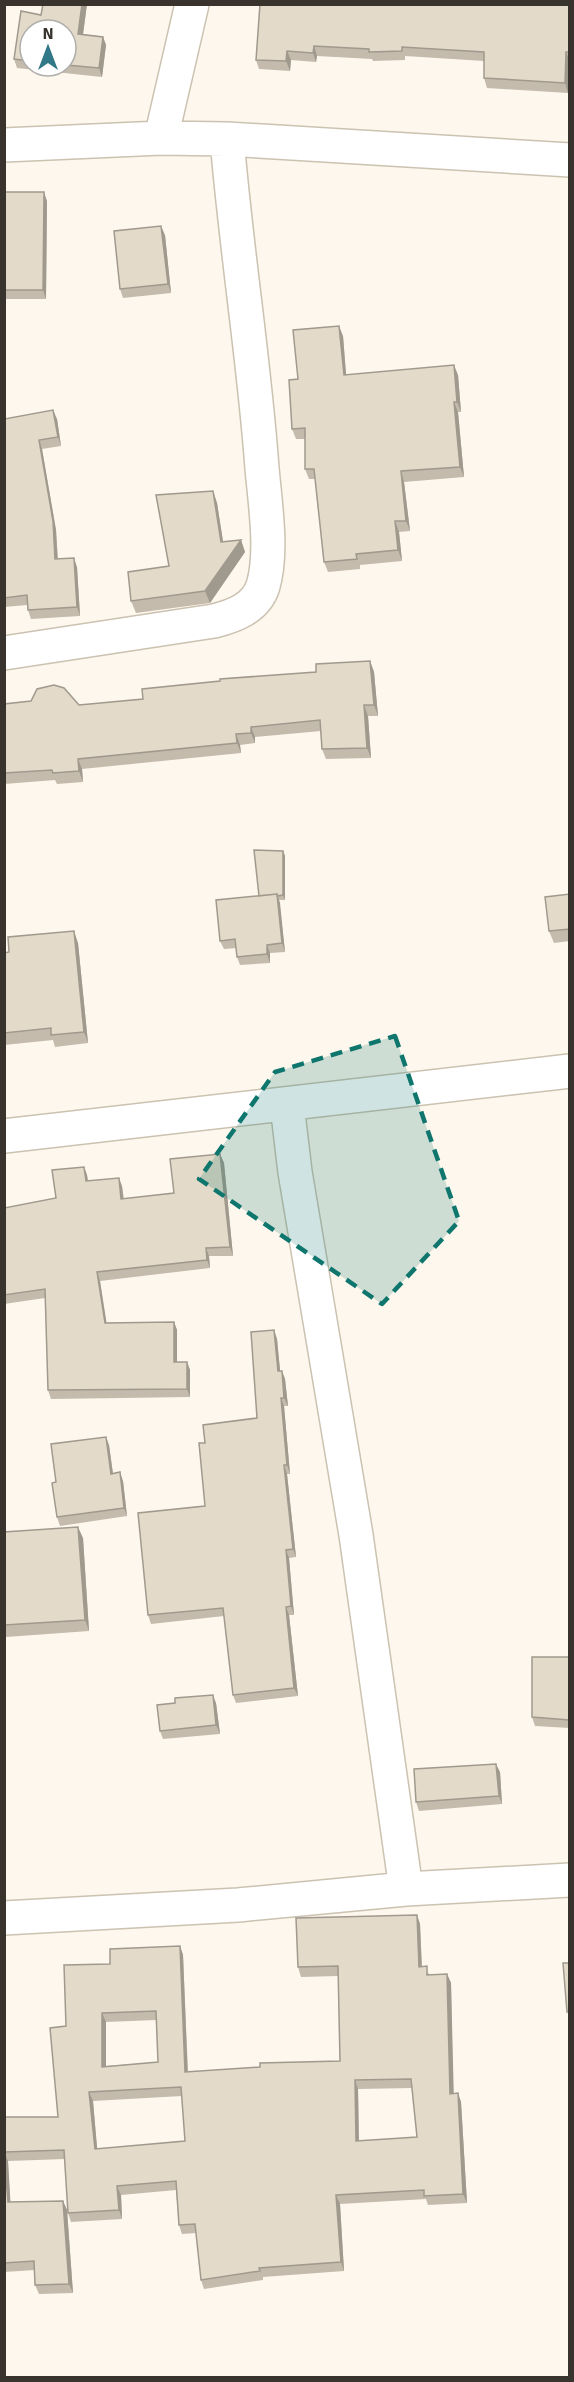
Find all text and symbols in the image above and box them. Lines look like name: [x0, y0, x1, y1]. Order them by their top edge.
north arrow: [18, 18, 78, 78]
text: N: [42, 24, 54, 44]

